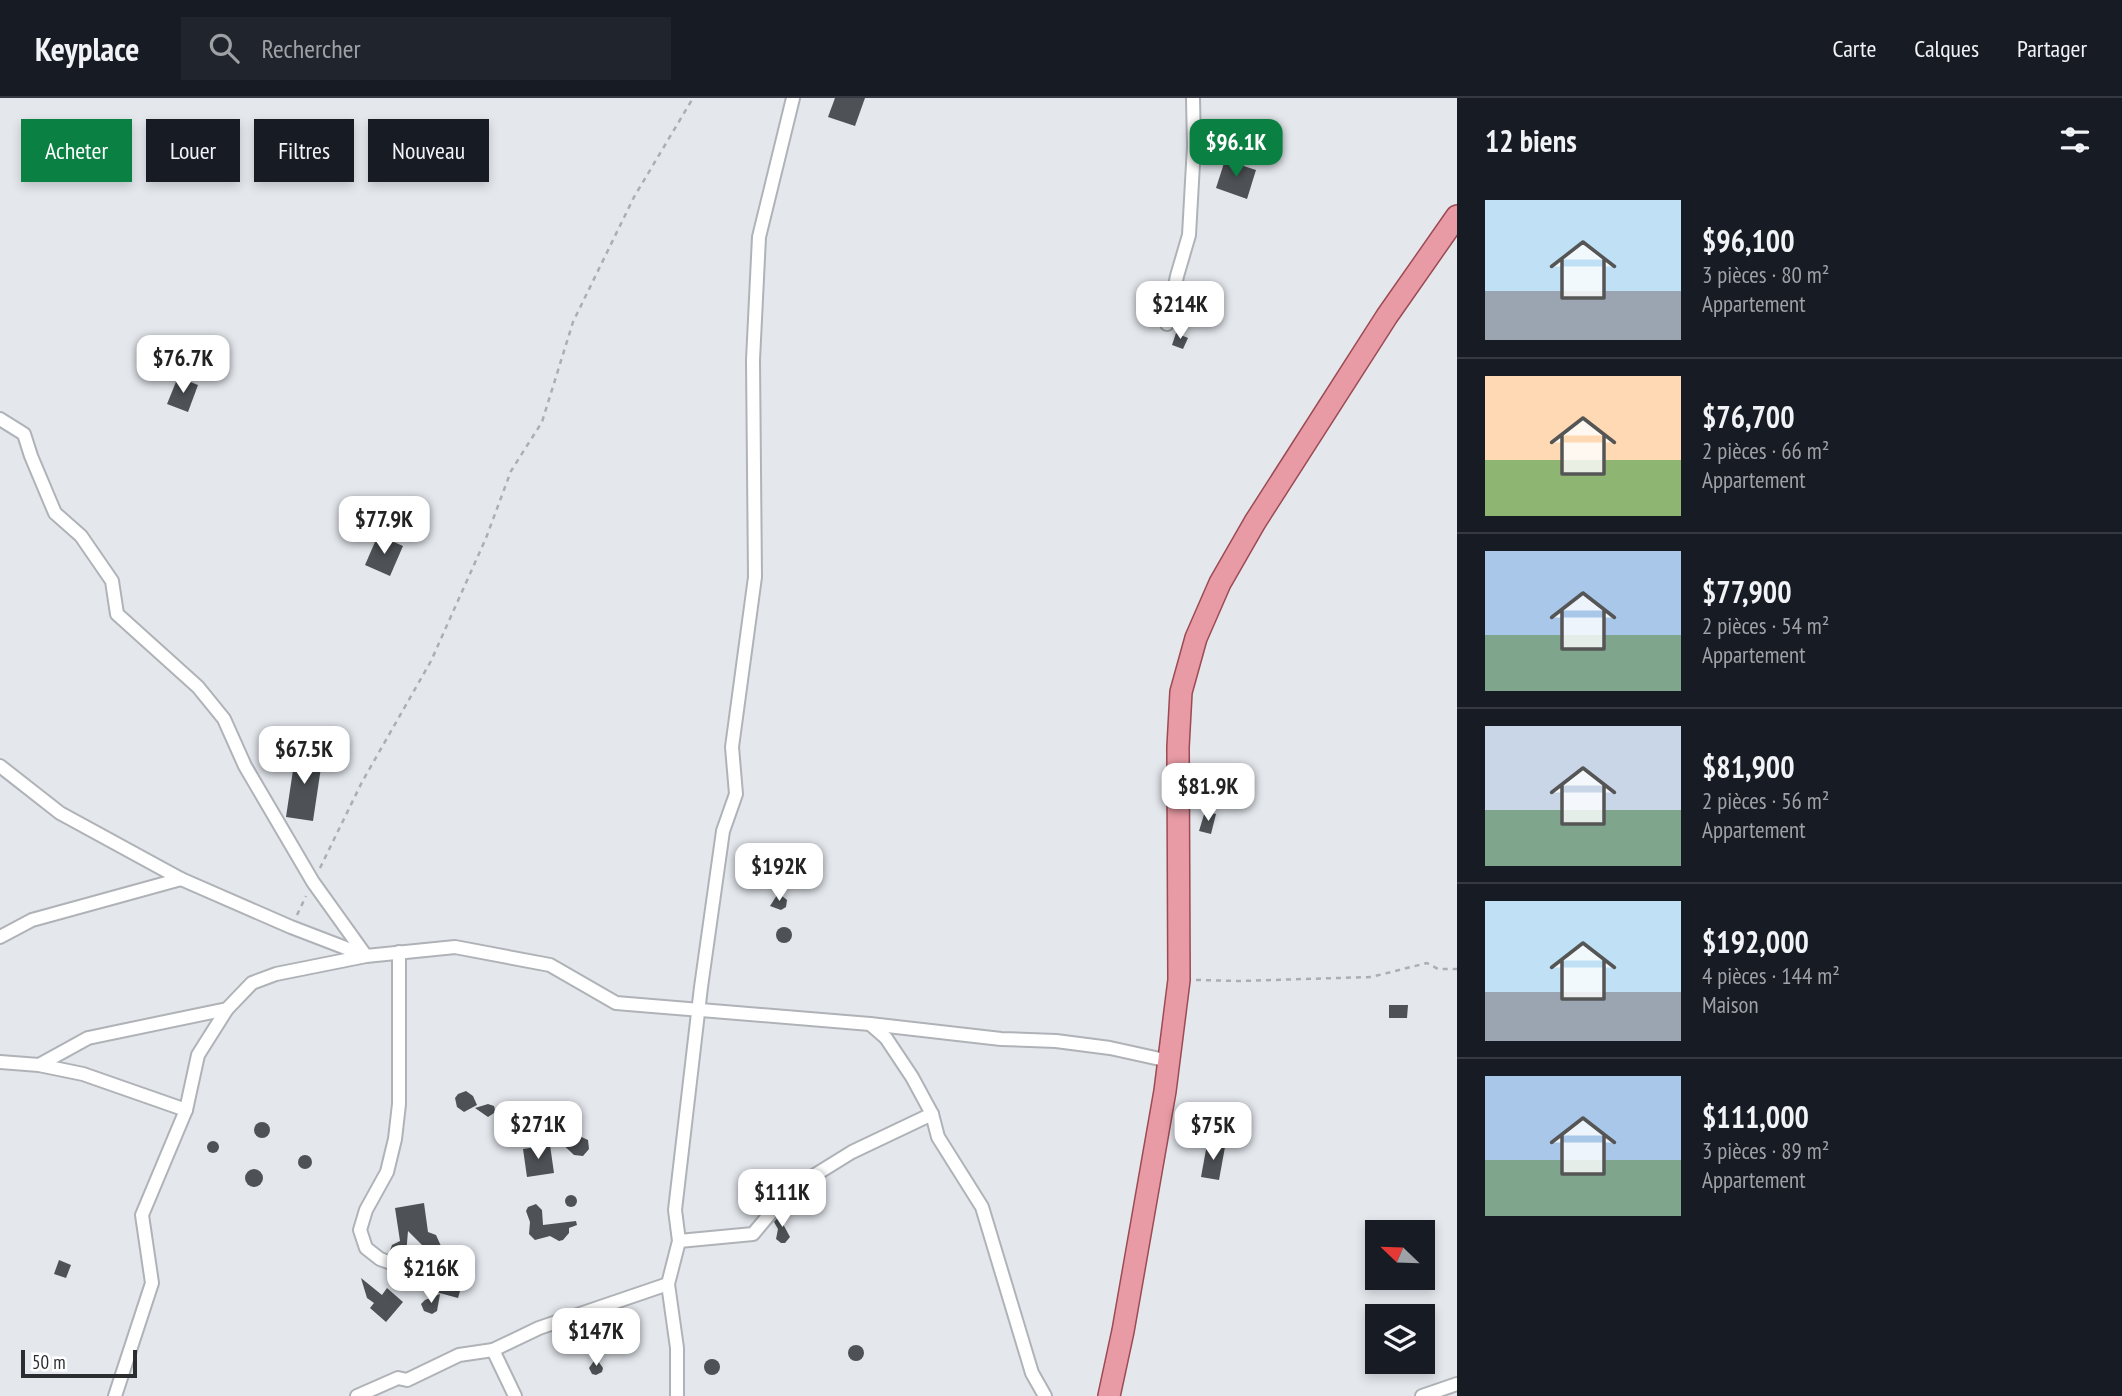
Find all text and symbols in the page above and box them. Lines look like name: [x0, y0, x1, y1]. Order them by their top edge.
search box: [181, 17, 671, 80]
text: Keyplace: [35, 27, 139, 70]
icon: search: [205, 29, 243, 67]
text: Rechercher: [261, 32, 361, 65]
text: Carte: [1833, 33, 1876, 64]
text: Calques: [1914, 33, 1979, 64]
text: Partager: [2017, 33, 2087, 64]
chip: Acheter: [21, 119, 132, 182]
chip: Louer: [146, 119, 240, 182]
chip: Filtres: [254, 119, 354, 182]
chip: Nouveau: [368, 119, 489, 182]
pin: $96.1K: [1179, 120, 1293, 179]
text: 12 biens: [1485, 121, 1577, 160]
icon: filters: [2056, 121, 2094, 159]
text: $96.1K: [1206, 127, 1266, 156]
text: $96,100: [1702, 221, 1795, 260]
icon: home: [1541, 228, 1625, 312]
text: 3 pièces · 80 m²: [1702, 260, 1829, 289]
pin: $214K: [1131, 282, 1229, 341]
text: $214K: [1152, 289, 1208, 318]
text: Appartement: [1702, 289, 1805, 318]
pin: $76.7K: [126, 336, 240, 395]
text: $76.7K: [153, 343, 213, 372]
text: $76,700: [1702, 397, 1795, 436]
icon: home: [1541, 404, 1625, 488]
text: 2 pièces · 66 m²: [1702, 436, 1829, 465]
text: Appartement: [1702, 465, 1805, 494]
pin: $77.9K: [327, 496, 441, 556]
text: $77.9K: [355, 504, 413, 533]
text: $77,900: [1702, 572, 1792, 611]
icon: home: [1541, 579, 1625, 663]
text: 2 pièces · 54 m²: [1702, 611, 1829, 640]
text: Appartement: [1702, 640, 1805, 669]
pin: $67.5K: [247, 726, 361, 786]
text: $67.5K: [275, 734, 333, 763]
text: $81,900: [1702, 747, 1795, 786]
icon: home: [1541, 754, 1625, 838]
pin: $81.9K: [1151, 764, 1265, 823]
text: $81.9K: [1178, 771, 1238, 800]
text: 2 pièces · 56 m²: [1702, 786, 1829, 815]
text: Appartement: [1702, 815, 1805, 844]
pin: $192K: [730, 844, 828, 903]
text: $192K: [751, 851, 807, 880]
text: $192,000: [1702, 922, 1809, 961]
icon: home: [1541, 929, 1625, 1013]
text: 4 pièces · 144 m²: [1702, 961, 1840, 990]
text: Maison: [1702, 990, 1759, 1019]
text: $111,000: [1702, 1097, 1809, 1136]
pin: $271K: [489, 1102, 587, 1161]
pin: $75K: [1172, 1102, 1254, 1162]
icon: home: [1541, 1104, 1625, 1188]
text: $271K: [510, 1109, 566, 1138]
text: $75K: [1191, 1110, 1235, 1139]
text: 3 pièces · 89 m²: [1702, 1136, 1829, 1165]
text: Appartement: [1702, 1165, 1805, 1194]
pin: $111K: [733, 1170, 831, 1229]
text: $111K: [754, 1177, 810, 1206]
north arrow: [1365, 1220, 1435, 1290]
map controls: [1365, 1220, 1435, 1374]
pin: $216K: [382, 1246, 480, 1305]
text: $216K: [403, 1253, 459, 1282]
button: layers: [1365, 1304, 1435, 1374]
pin: $147K: [547, 1308, 645, 1368]
text: $147K: [568, 1316, 624, 1345]
scale bar: [21, 1347, 136, 1379]
text: 50 m: [32, 1350, 66, 1374]

